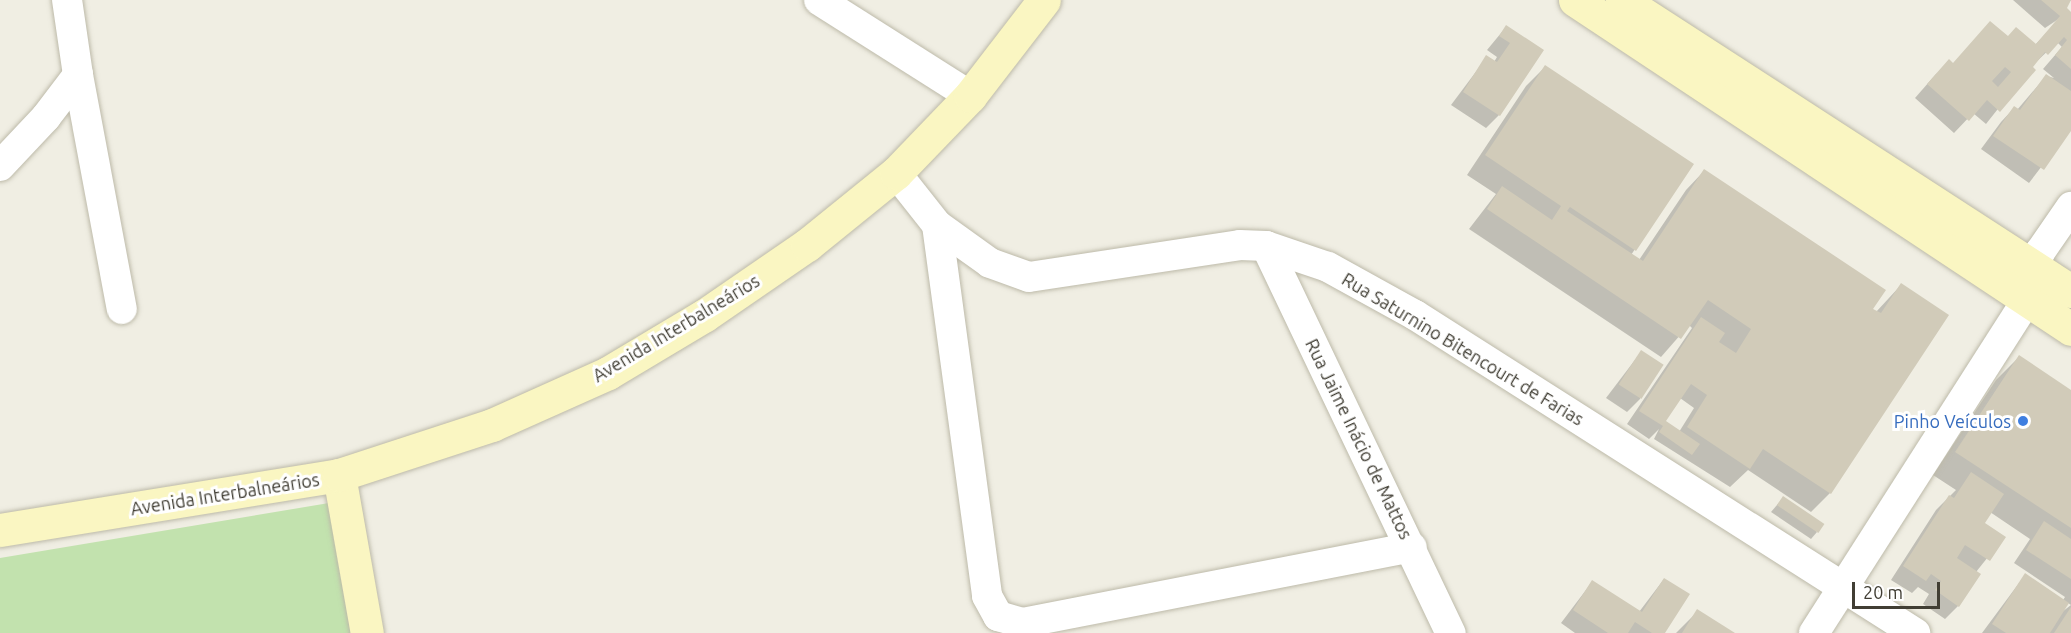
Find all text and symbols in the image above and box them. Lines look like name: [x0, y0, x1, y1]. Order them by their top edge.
street label: Rua Saturnino Bitencourt de Farias: [1338, 268, 1588, 430]
street label: Avenida Interbalneários: [589, 270, 763, 386]
street label: Rua Jaime Inácio de Mattos: [1301, 335, 1417, 543]
place label: Pinho Veículos: [1894, 410, 2011, 432]
marker: Pinho Veículos: [2016, 414, 2030, 428]
street label: Avenida Interbalneários: [129, 468, 321, 520]
scale bar: [1855, 570, 1944, 608]
text: 20 m: [1863, 582, 1903, 602]

